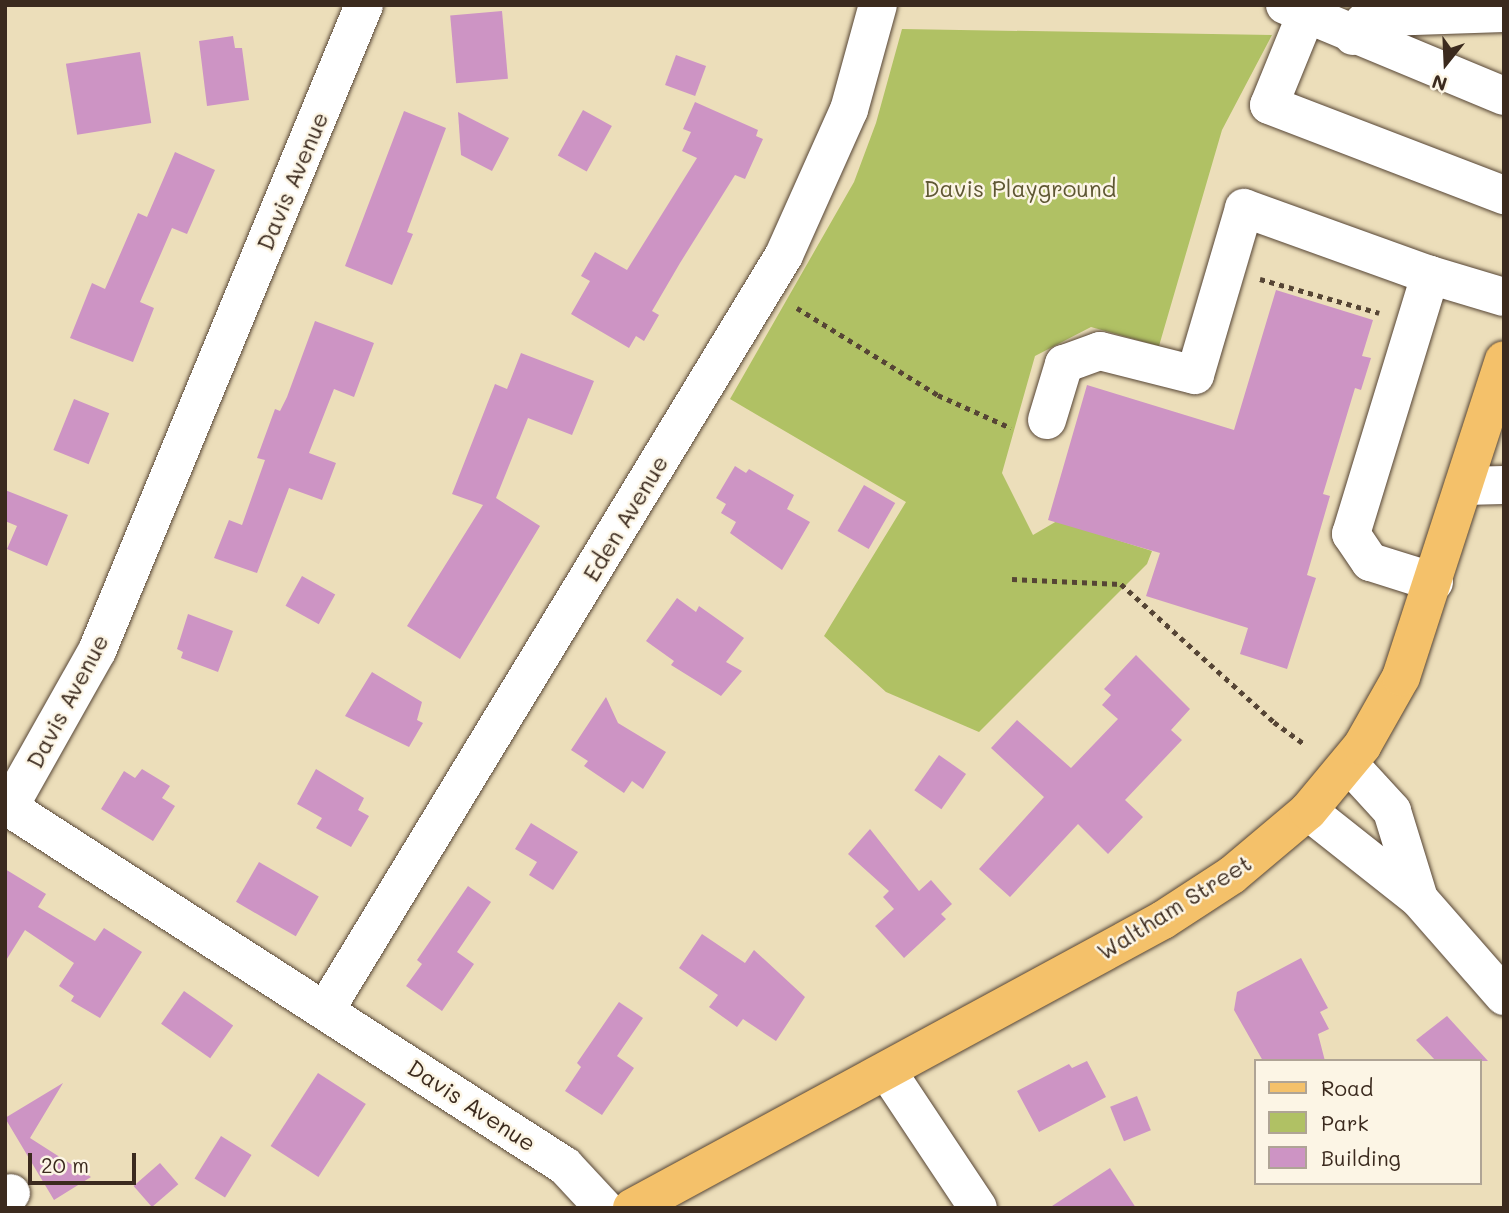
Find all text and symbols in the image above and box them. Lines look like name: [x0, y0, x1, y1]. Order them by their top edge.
north arrow: [1411, 28, 1481, 98]
text: N: [1429, 69, 1450, 98]
street label: Davis Avenue: [250, 108, 334, 254]
park label: Davis Playground: [924, 174, 1116, 202]
street label: Eden Avenue: [577, 450, 673, 586]
street label: Davis Avenue: [20, 629, 114, 773]
street label: Waltham Street: [1092, 849, 1256, 965]
street label: Davis Avenue: [403, 1053, 541, 1157]
legend: [1254, 1059, 1481, 1185]
text: Road: [1321, 1074, 1373, 1101]
text: Park: [1321, 1109, 1369, 1136]
scale bar: [32, 1140, 140, 1184]
text: Building: [1321, 1144, 1401, 1171]
text: 20 m: [41, 1151, 89, 1178]

